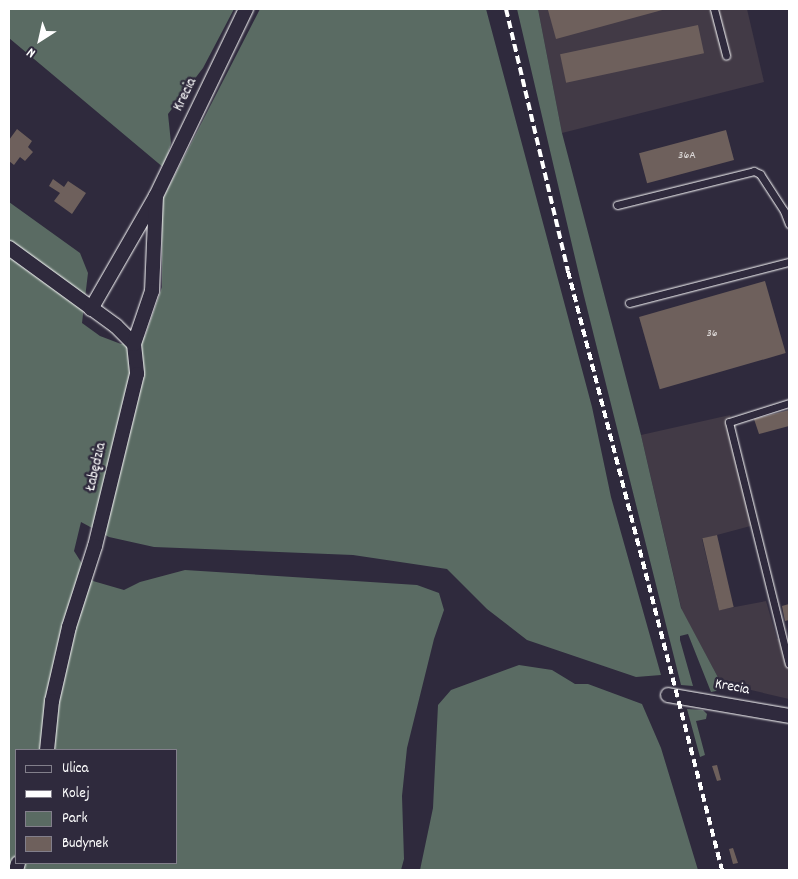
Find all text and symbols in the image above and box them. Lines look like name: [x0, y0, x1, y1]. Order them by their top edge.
north arrow: [15, 15, 65, 65]
text: N: [23, 42, 40, 62]
street label: Krecia: [170, 75, 202, 115]
house number: 36A: [678, 149, 696, 163]
house number: 36: [706, 327, 718, 341]
street label: Łabędzia: [83, 441, 111, 493]
street label: Krecia: [713, 676, 751, 700]
legend: [15, 749, 178, 864]
text: Ulica: [62, 758, 89, 780]
text: Kolej: [62, 783, 90, 805]
text: Park: [62, 808, 88, 830]
text: Budynek: [62, 833, 108, 855]

